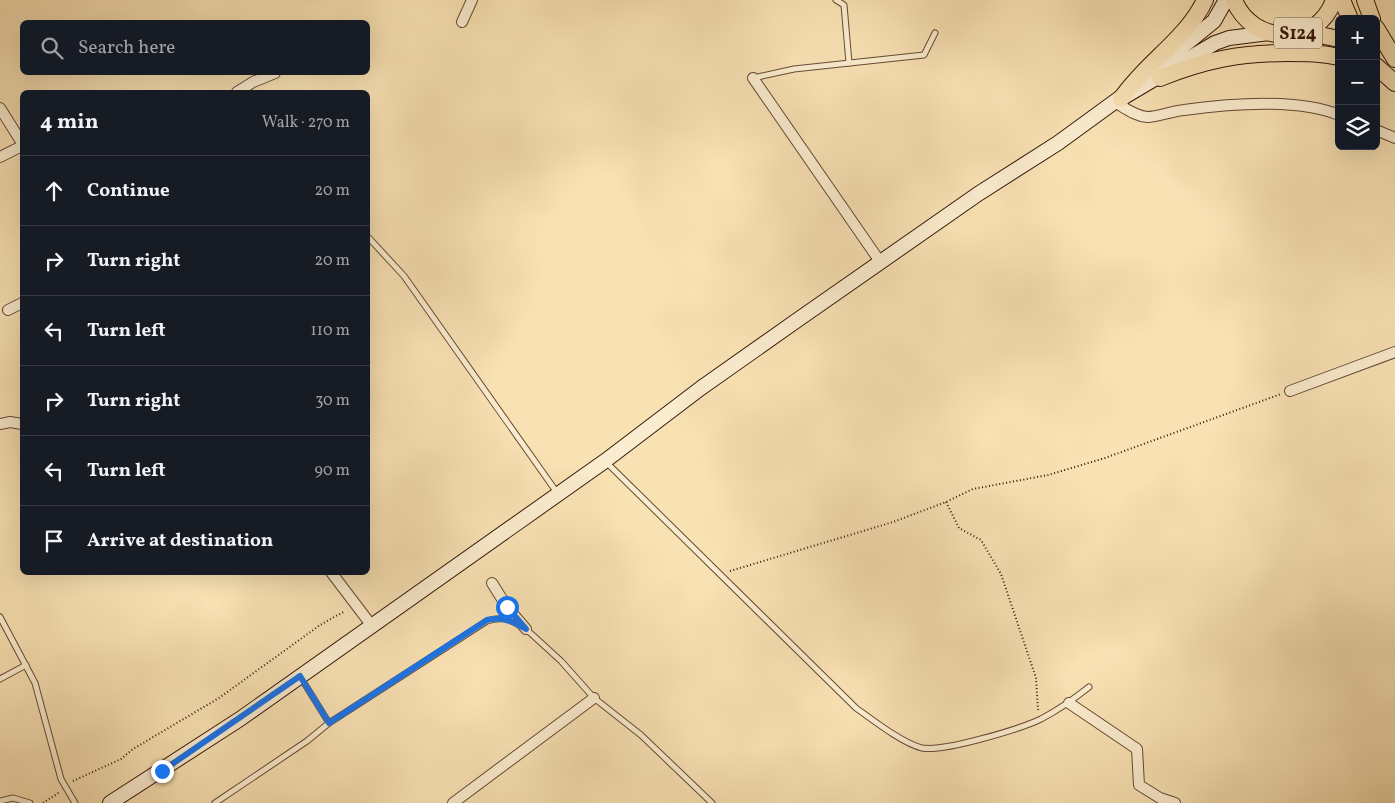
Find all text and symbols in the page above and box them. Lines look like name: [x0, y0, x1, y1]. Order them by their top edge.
map controls: [1335, 15, 1380, 150]
button: +: [1335, 15, 1380, 60]
road number: S124: [1274, 17, 1322, 48]
search box: [20, 20, 370, 75]
icon: search: [38, 34, 66, 62]
text: Search here: [78, 35, 175, 61]
button: −: [1335, 60, 1380, 105]
button: layers: [1335, 105, 1380, 150]
text: 4 min: [40, 108, 99, 137]
text: Walk · 270 m: [262, 112, 350, 134]
icon: ahead: [40, 177, 68, 205]
text: Continue: [87, 178, 170, 204]
text: 20 m: [315, 180, 350, 202]
icon: right: [40, 247, 68, 275]
text: Turn right: [87, 248, 180, 274]
text: 20 m: [315, 250, 350, 272]
icon: left: [40, 317, 68, 345]
text: Turn left: [87, 318, 166, 344]
text: 110 m: [311, 320, 350, 342]
icon: right: [40, 387, 68, 415]
text: Turn right: [87, 388, 180, 414]
text: 30 m: [315, 390, 350, 412]
icon: left: [40, 457, 68, 485]
text: Turn left: [87, 458, 166, 484]
text: 90 m: [314, 460, 350, 482]
icon: arrive: [40, 527, 68, 555]
text: Arrive at destination: [87, 528, 273, 554]
route start: [496, 596, 519, 619]
route end: [151, 760, 174, 783]

